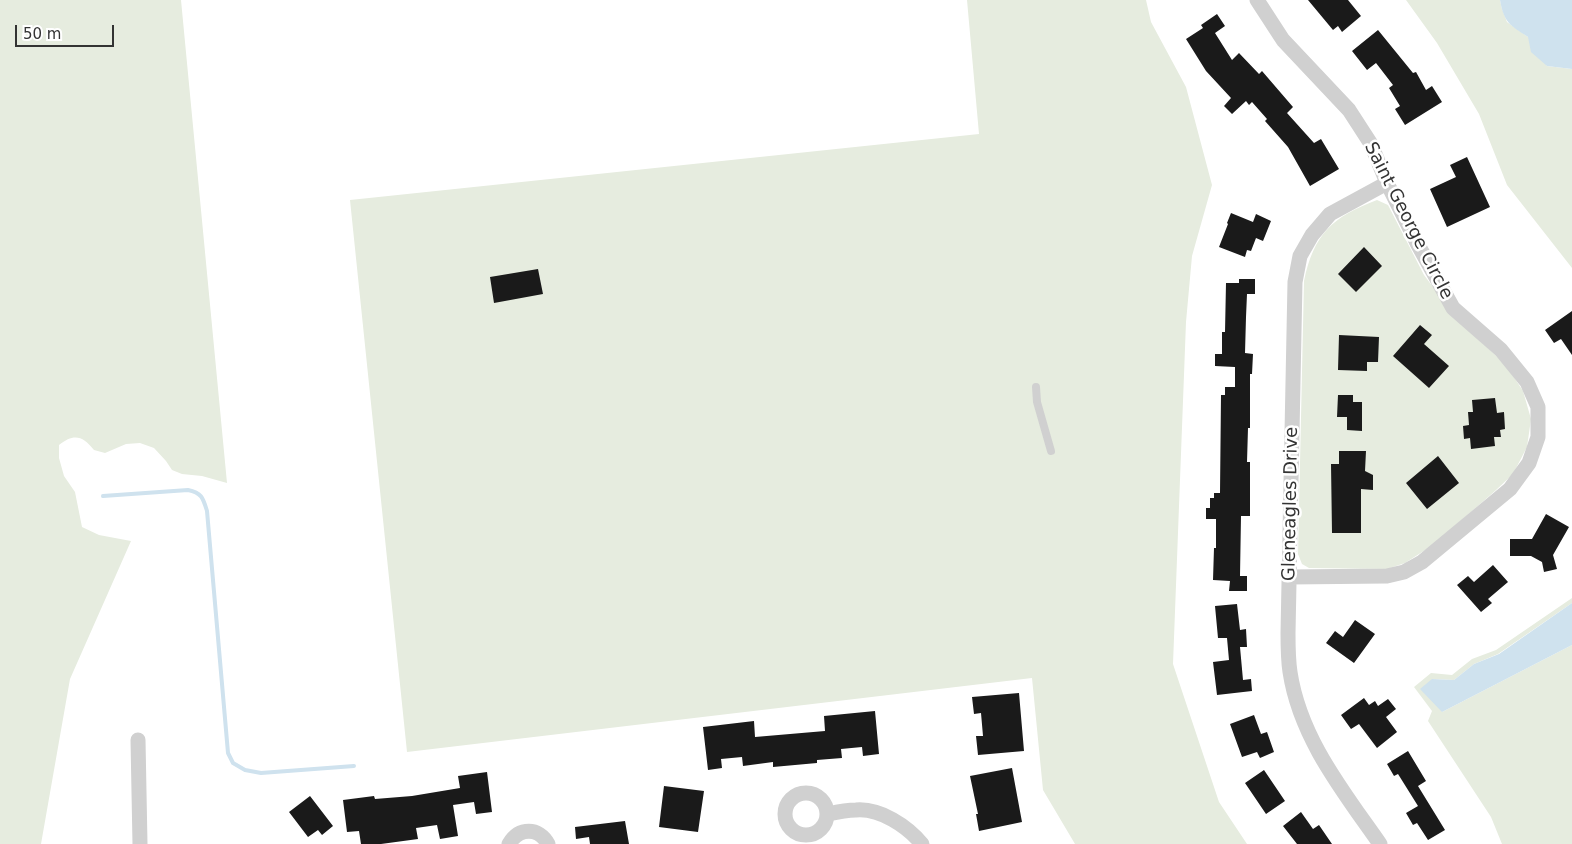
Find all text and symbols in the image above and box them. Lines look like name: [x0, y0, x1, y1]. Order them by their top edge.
scale bar: [18, 15, 116, 47]
text: 50 m: [23, 25, 61, 43]
street label: Saint George Circle: [1359, 139, 1457, 303]
street label: Gleneagles Drive: [1279, 427, 1303, 581]

